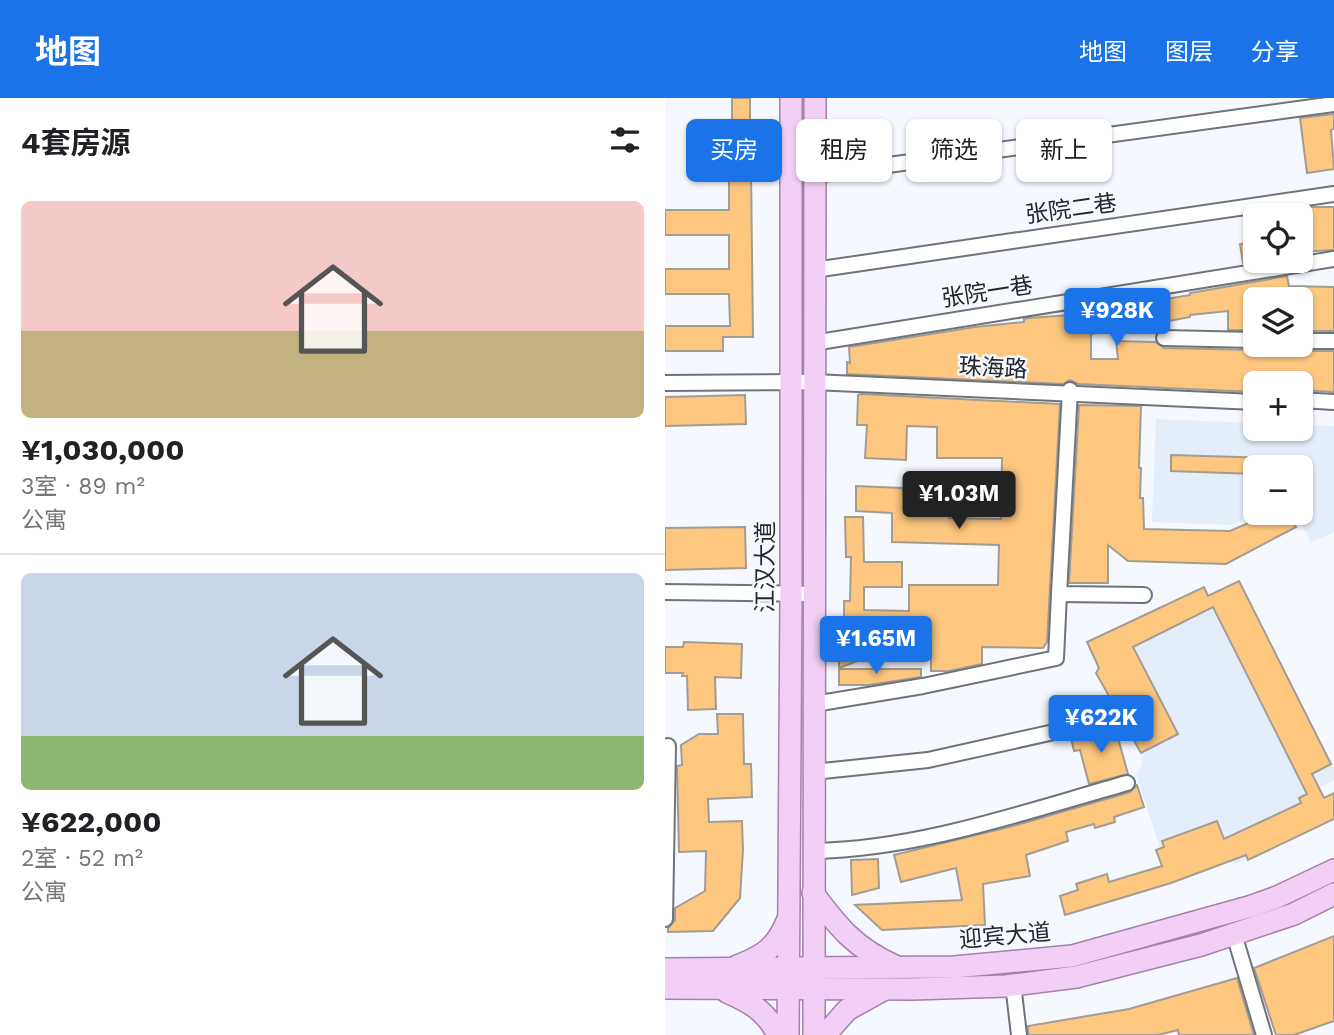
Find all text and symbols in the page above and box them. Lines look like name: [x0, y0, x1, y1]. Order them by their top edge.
text: 地图: [35, 32, 101, 71]
text: 地图: [1079, 38, 1127, 66]
text: 图层: [1165, 38, 1213, 66]
text: 分享: [1251, 38, 1299, 66]
chip: 买房: [686, 119, 782, 182]
chip: 租房: [796, 119, 892, 182]
chip: 筛选: [906, 119, 1002, 182]
chip: 新上: [1016, 119, 1112, 182]
icon: filters: [606, 121, 644, 159]
text: 4套房源: [21, 125, 130, 160]
street label: 张院二巷: [1024, 189, 1118, 229]
map controls: [1243, 203, 1313, 525]
button: locate: [1243, 203, 1313, 273]
icon: home: [270, 246, 396, 372]
street label: 张院一巷: [939, 271, 1035, 313]
button: layers: [1243, 287, 1313, 357]
pin: ¥928K: [1068, 288, 1166, 348]
text: ¥928K: [1080, 297, 1154, 324]
street label: 珠海路: [958, 353, 1028, 383]
button: +: [1243, 371, 1313, 441]
text: ¥1,030,000: [21, 432, 185, 467]
button: −: [1243, 455, 1313, 525]
pin: ¥1.03M: [902, 472, 1016, 531]
text: 3室 · 89 m²: [21, 473, 145, 500]
text: ¥1.03M: [919, 480, 999, 507]
text: 公寓: [21, 507, 67, 534]
street label: 江汉大道: [752, 521, 779, 613]
pin: ¥1.65M: [819, 616, 933, 676]
icon: home: [270, 618, 396, 744]
text: ¥1.65M: [836, 625, 916, 652]
pin: ¥622K: [1052, 696, 1150, 755]
text: ¥622K: [1065, 704, 1137, 731]
text: ¥622,000: [21, 804, 162, 839]
text: 2室 · 52 m²: [21, 845, 143, 872]
text: 公寓: [21, 879, 67, 906]
street label: 迎宾大道: [958, 919, 1052, 953]

